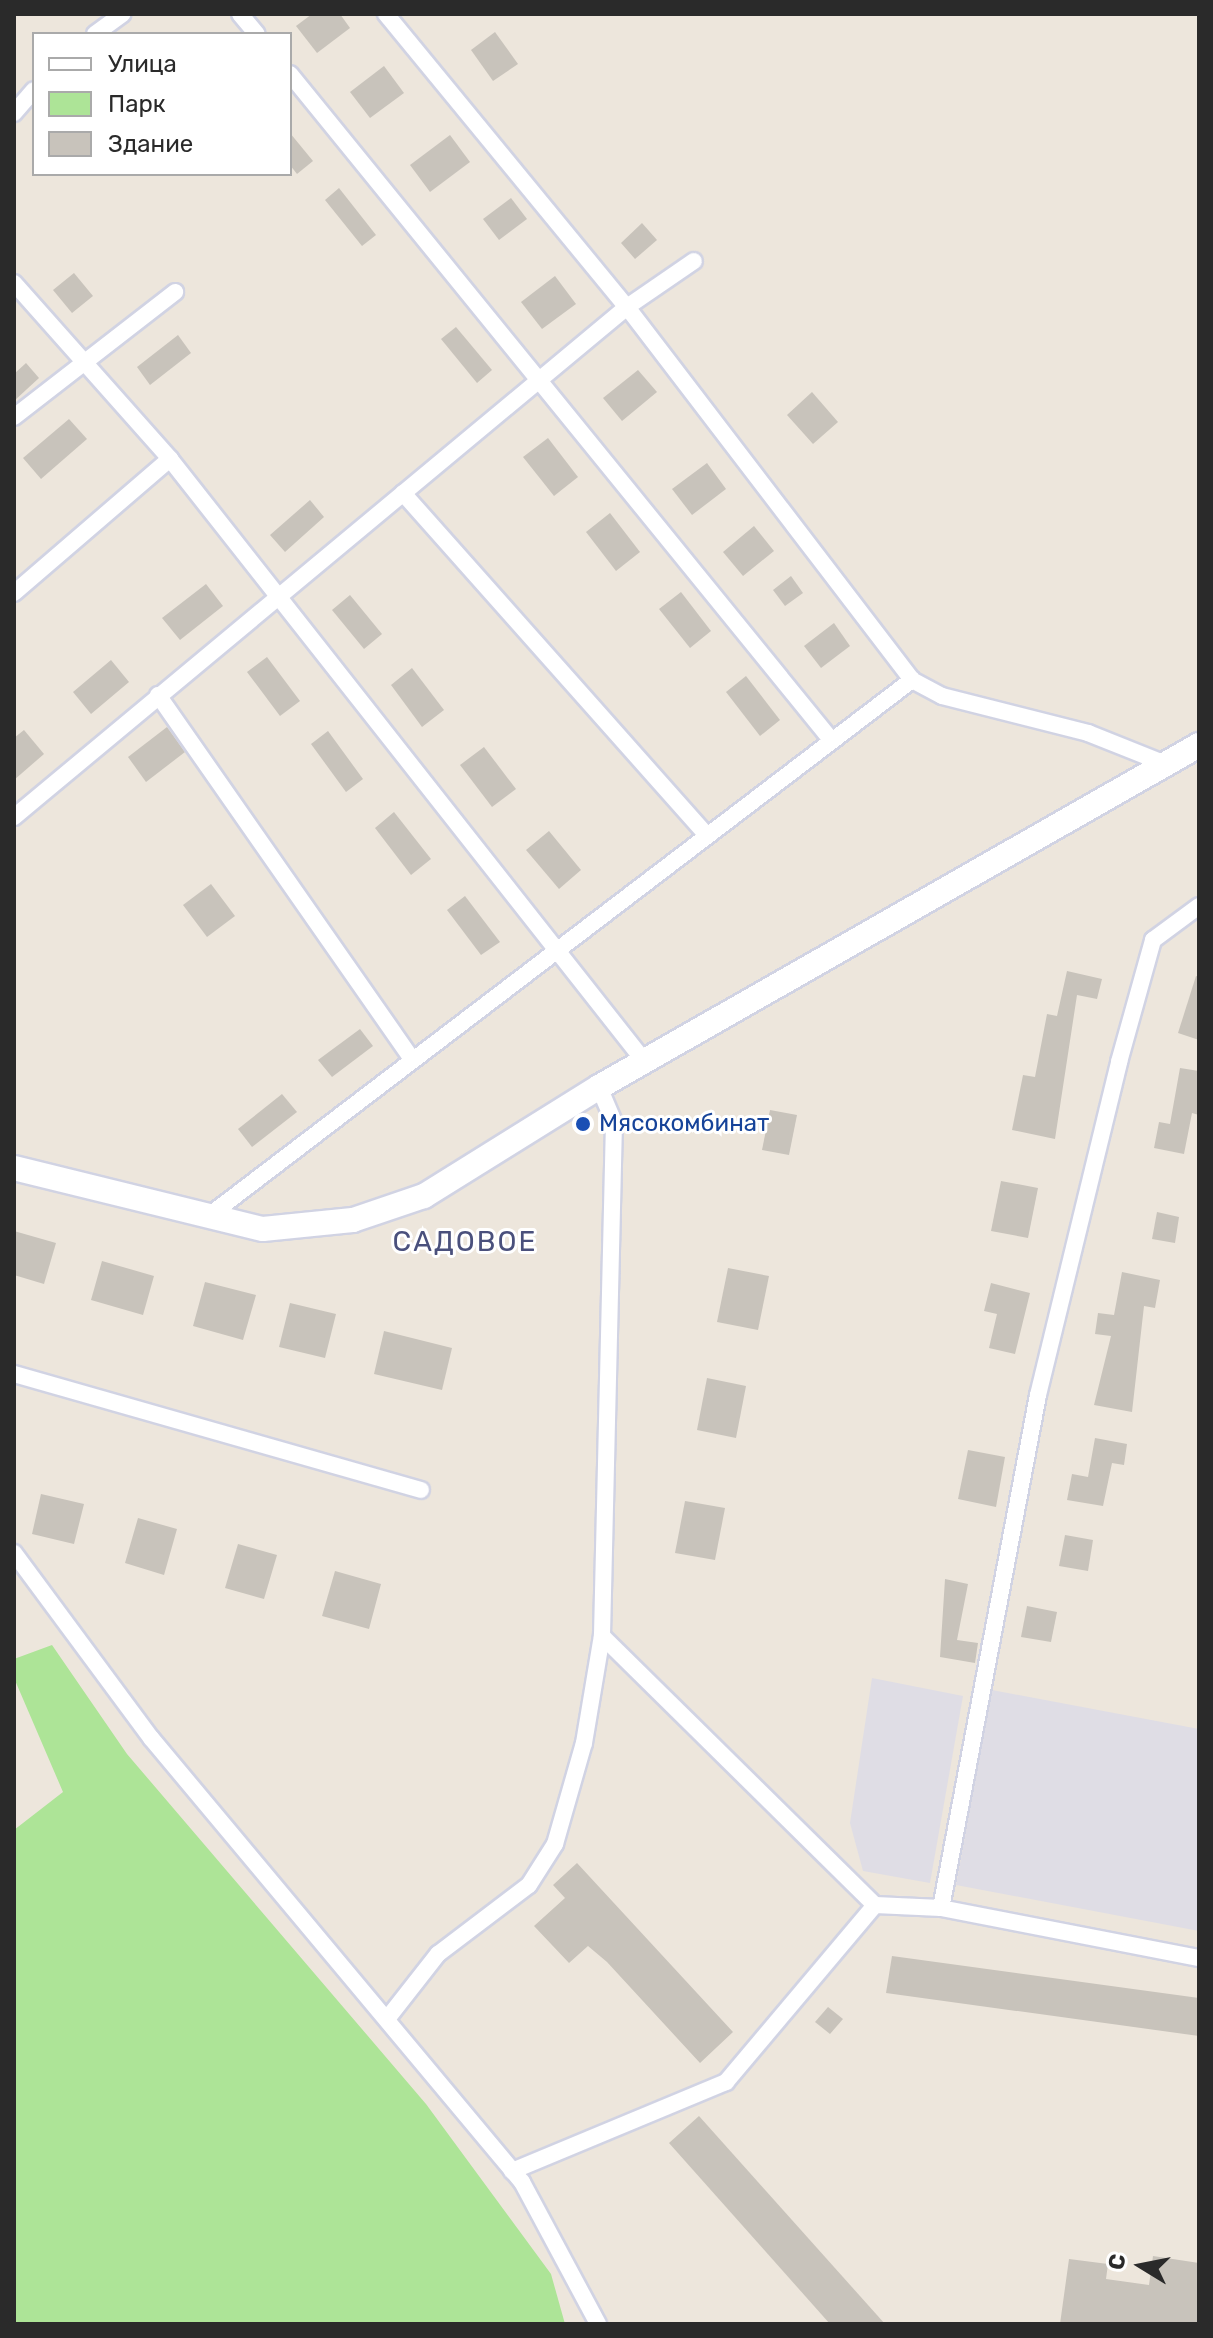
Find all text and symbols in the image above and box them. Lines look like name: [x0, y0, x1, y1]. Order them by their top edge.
legend: [32, 32, 292, 176]
text: Улица: [108, 50, 177, 78]
text: Парк: [108, 90, 166, 118]
text: Здание: [108, 130, 193, 158]
place label: Мясокомбинат: [599, 1110, 769, 1138]
marker: Мясокомбинат: [574, 1115, 592, 1133]
district label: САДОВОЕ: [393, 1225, 537, 1259]
north arrow: [1101, 2226, 1181, 2306]
text: С: [1102, 2252, 1132, 2272]

